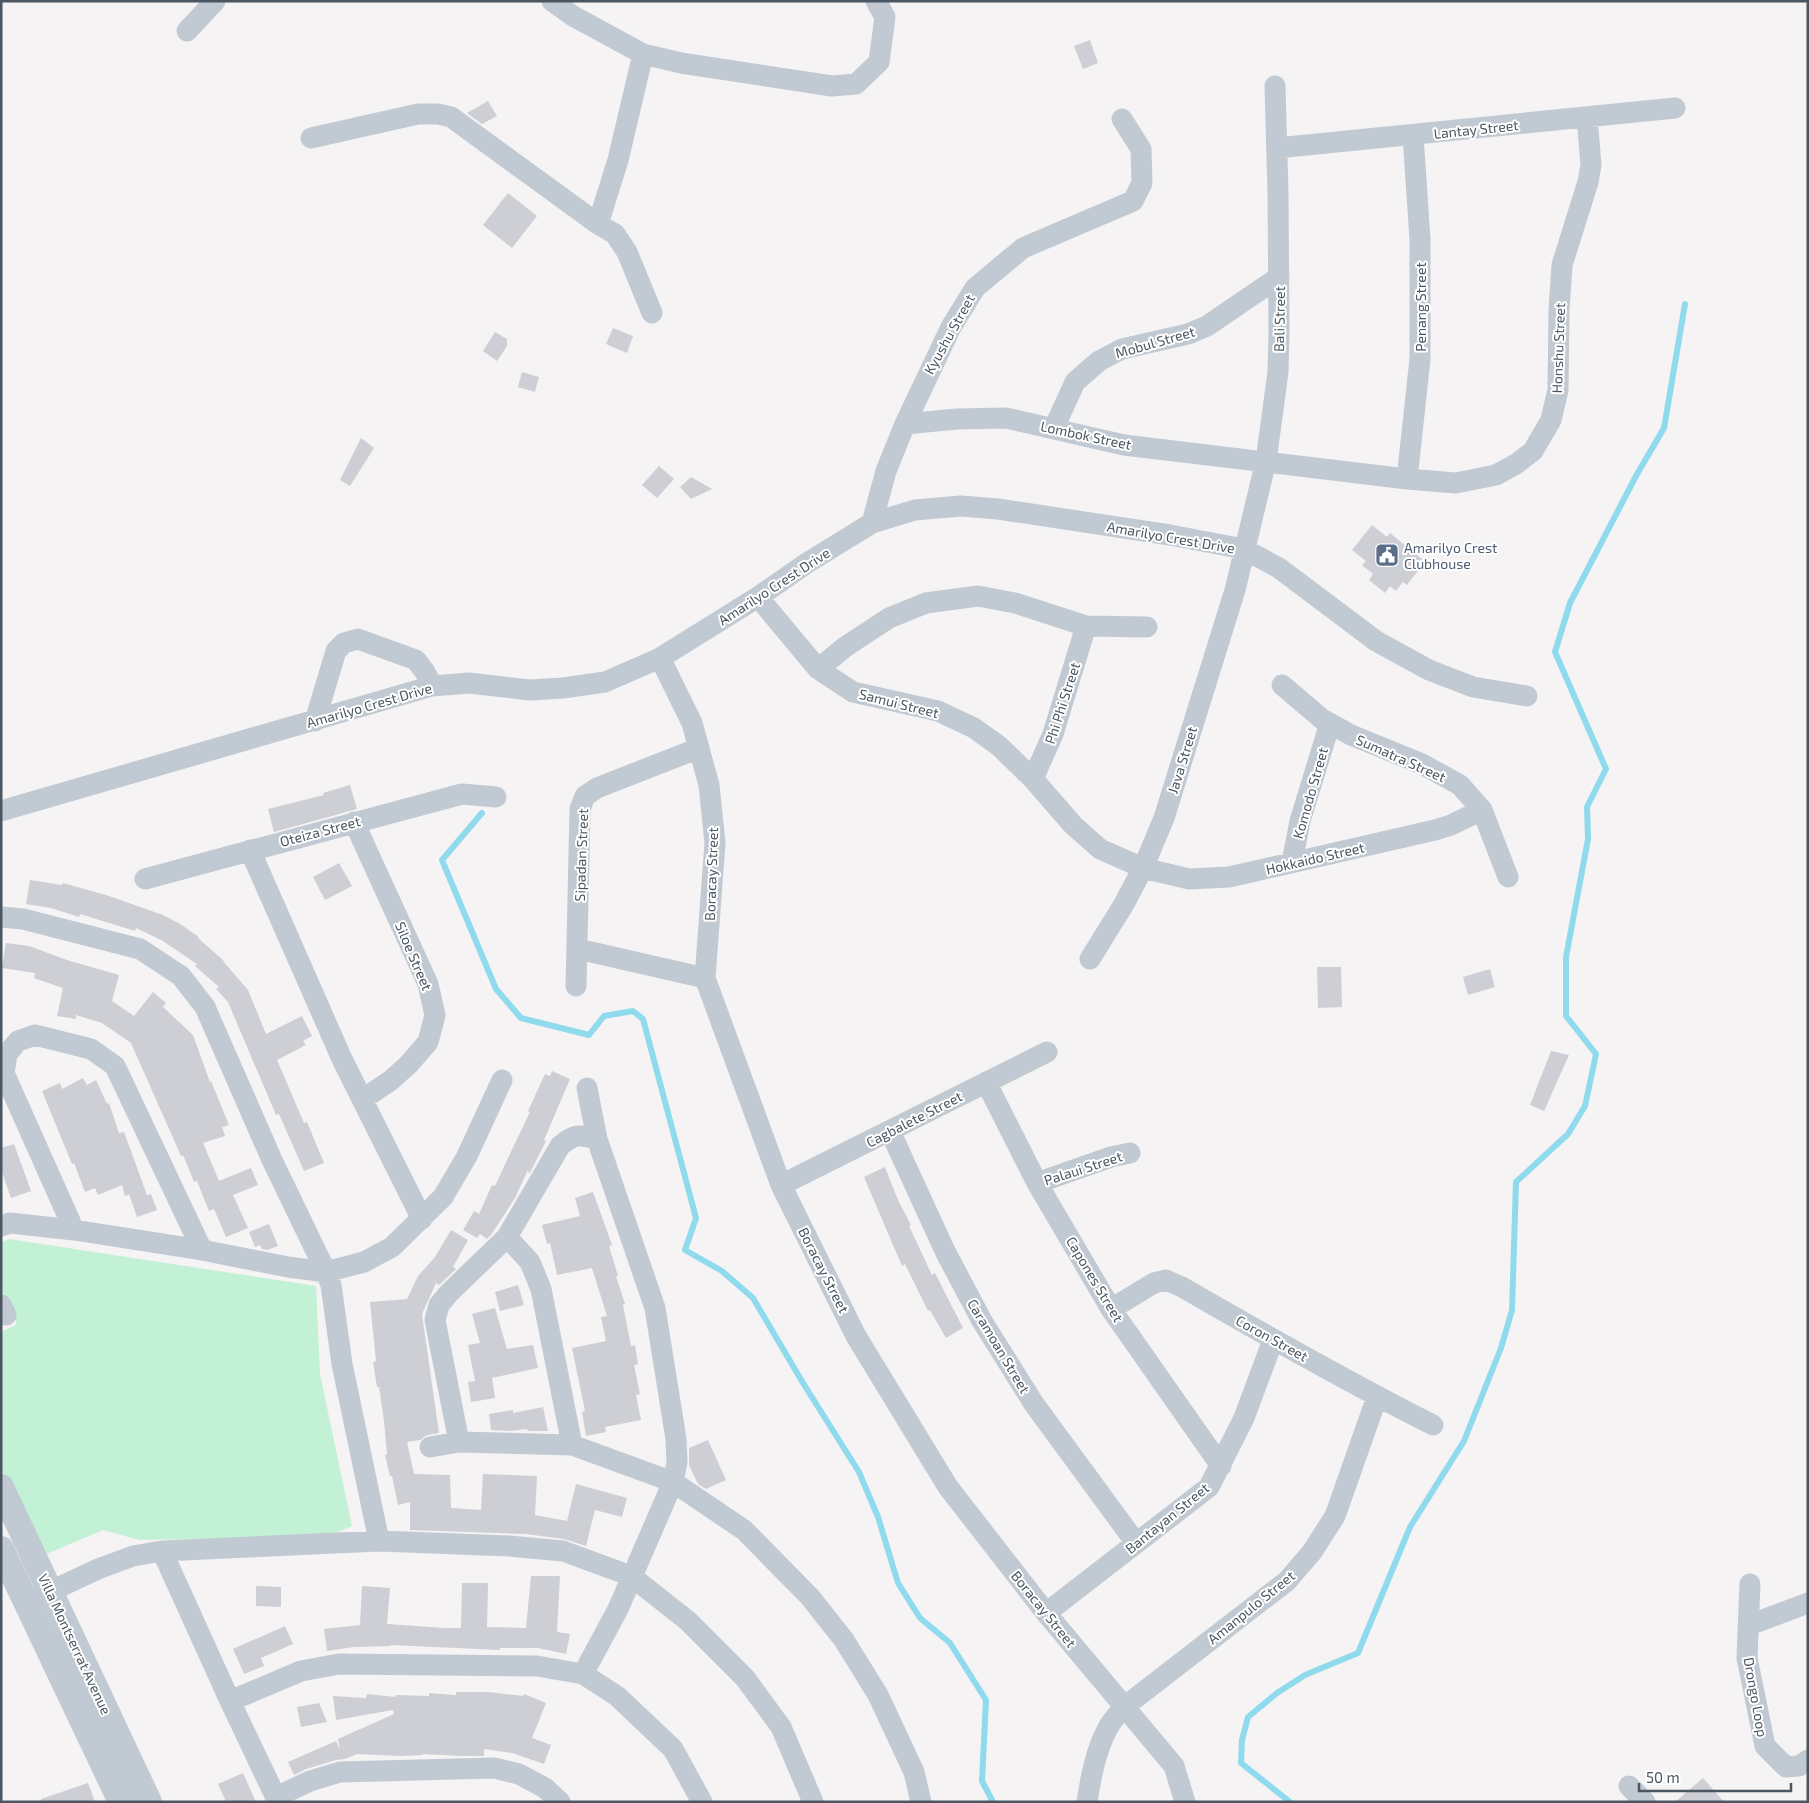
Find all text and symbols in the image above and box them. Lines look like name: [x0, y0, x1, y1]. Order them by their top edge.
street label: Lantay Street: [1433, 116, 1519, 142]
street label: Penang Street: [1412, 262, 1429, 352]
street label: Bali Street: [1270, 286, 1288, 352]
street label: Kyushu Street: [920, 291, 978, 377]
street label: Honshu Street: [1548, 302, 1568, 394]
street label: Mobul Street: [1113, 323, 1197, 361]
street label: Lombok Street: [1039, 417, 1133, 453]
street label: Amarilyo Crest Drive: [1106, 517, 1236, 557]
place label: Amarilyo Crest Clubhouse: [1404, 539, 1497, 572]
public building icon: Amarilyo Crest Clubhouse: [1374, 542, 1400, 568]
street label: Amarilyo Crest Drive: [715, 544, 833, 628]
street label: Phi Phi Street: [1041, 660, 1083, 746]
street label: Amarilyo Crest Drive: [304, 679, 434, 731]
street label: Samui Street: [858, 685, 940, 721]
street label: Java Street: [1164, 724, 1200, 796]
street label: Sumatra Street: [1353, 731, 1449, 785]
street label: Komodo Street: [1289, 745, 1331, 841]
street label: Sipadan Street: [571, 808, 591, 902]
street label: Oteiza Street: [278, 812, 362, 850]
street label: Boracay Street: [701, 827, 721, 921]
street label: Hokkaido Street: [1264, 838, 1366, 878]
street label: Siloe Street: [392, 919, 436, 993]
street label: Cagbalete Street: [863, 1087, 965, 1151]
street label: Palaui Street: [1042, 1147, 1124, 1189]
street label: Boracay Street: [795, 1224, 853, 1316]
street label: Capones Street: [1063, 1233, 1127, 1325]
street label: Caramoan Street: [964, 1296, 1034, 1396]
street label: Coron Street: [1233, 1311, 1311, 1365]
street label: Bantayan Street: [1122, 1479, 1212, 1557]
street label: Boracay Street: [1008, 1567, 1080, 1651]
street label: Amanpulo Street: [1204, 1567, 1298, 1647]
street label: Villa Montserrat Avenue: [35, 1571, 115, 1717]
street label: Drongo Loop: [1741, 1656, 1771, 1738]
scale bar: [1639, 1760, 1792, 1792]
text: 50 m: [1646, 1768, 1680, 1786]

